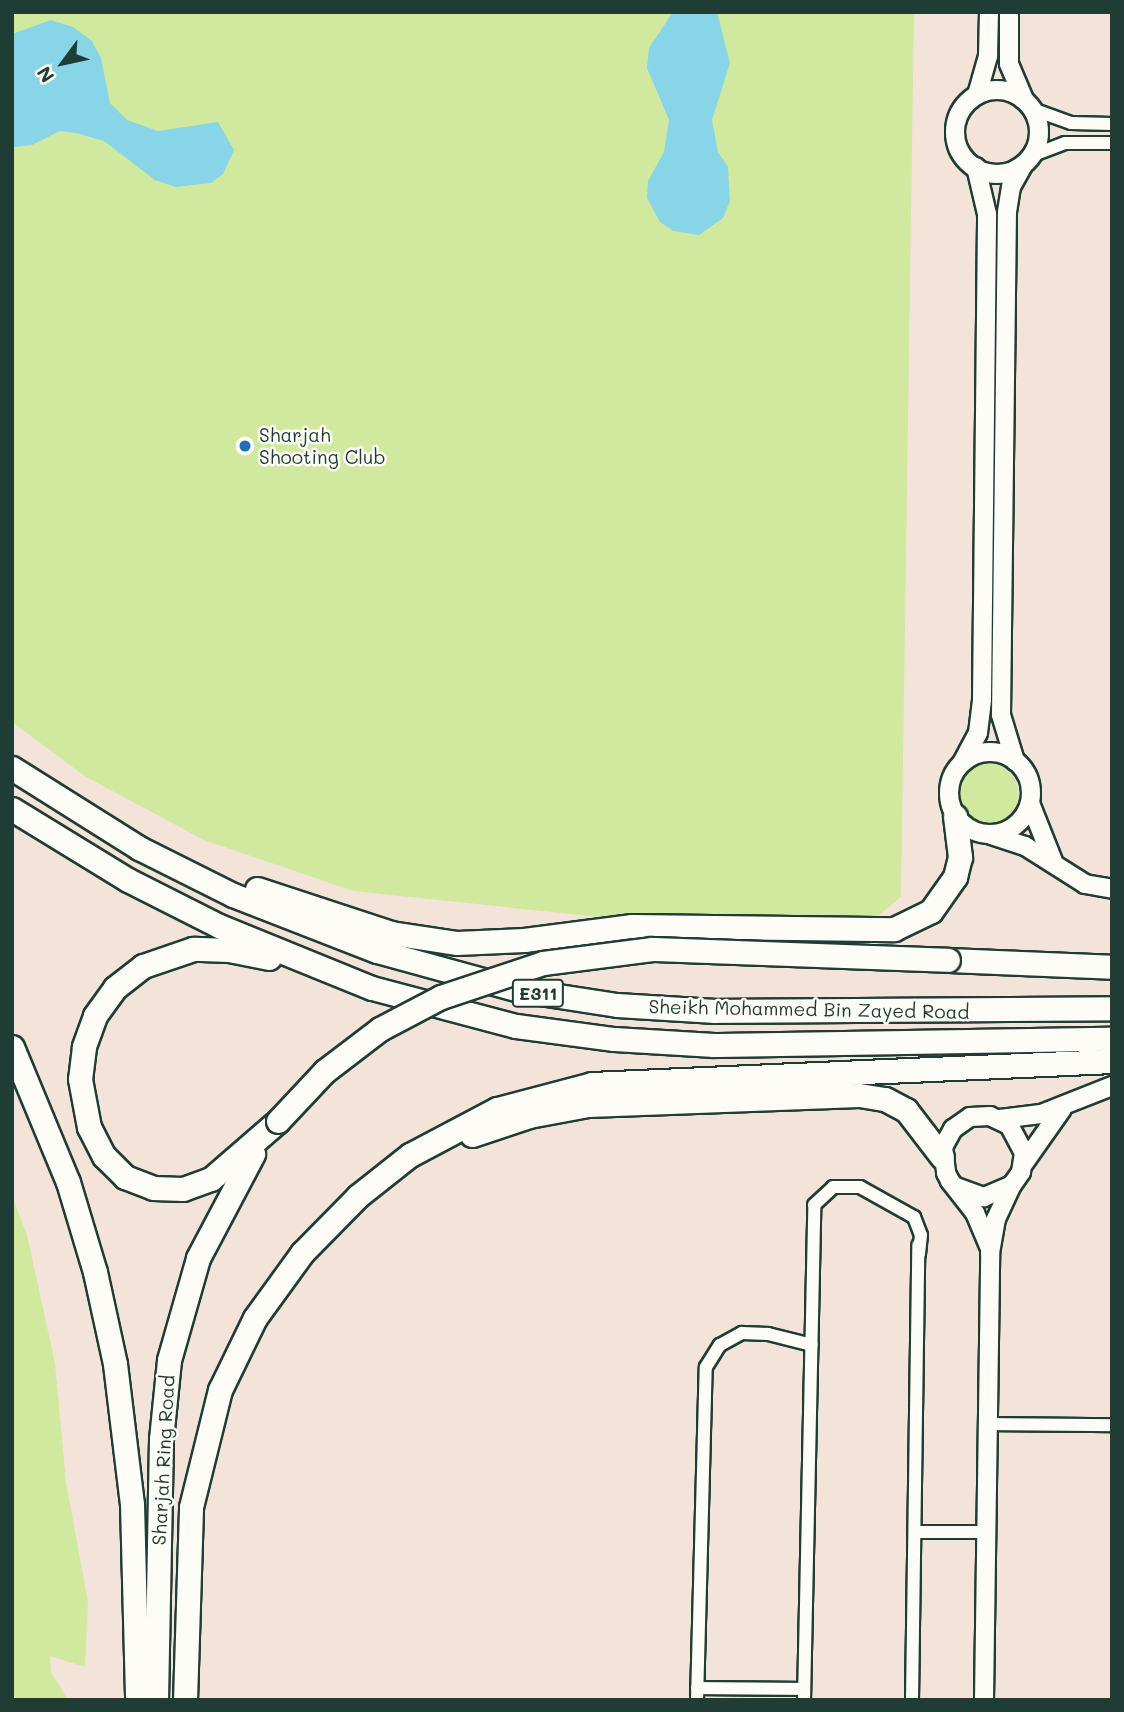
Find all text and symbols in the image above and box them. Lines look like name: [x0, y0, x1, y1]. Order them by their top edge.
north arrow: [28, 28, 98, 98]
text: N: [31, 62, 59, 88]
place label: Sharjah Shooting Club: [259, 424, 386, 468]
marker: Sharjah Shooting Club: [237, 438, 253, 454]
road number: E311: [512, 978, 564, 1008]
street label: Sheikh Mohammed Bin Zayed Road: [648, 995, 970, 1023]
street label: Sharjah Ring Road: [147, 1374, 179, 1546]

